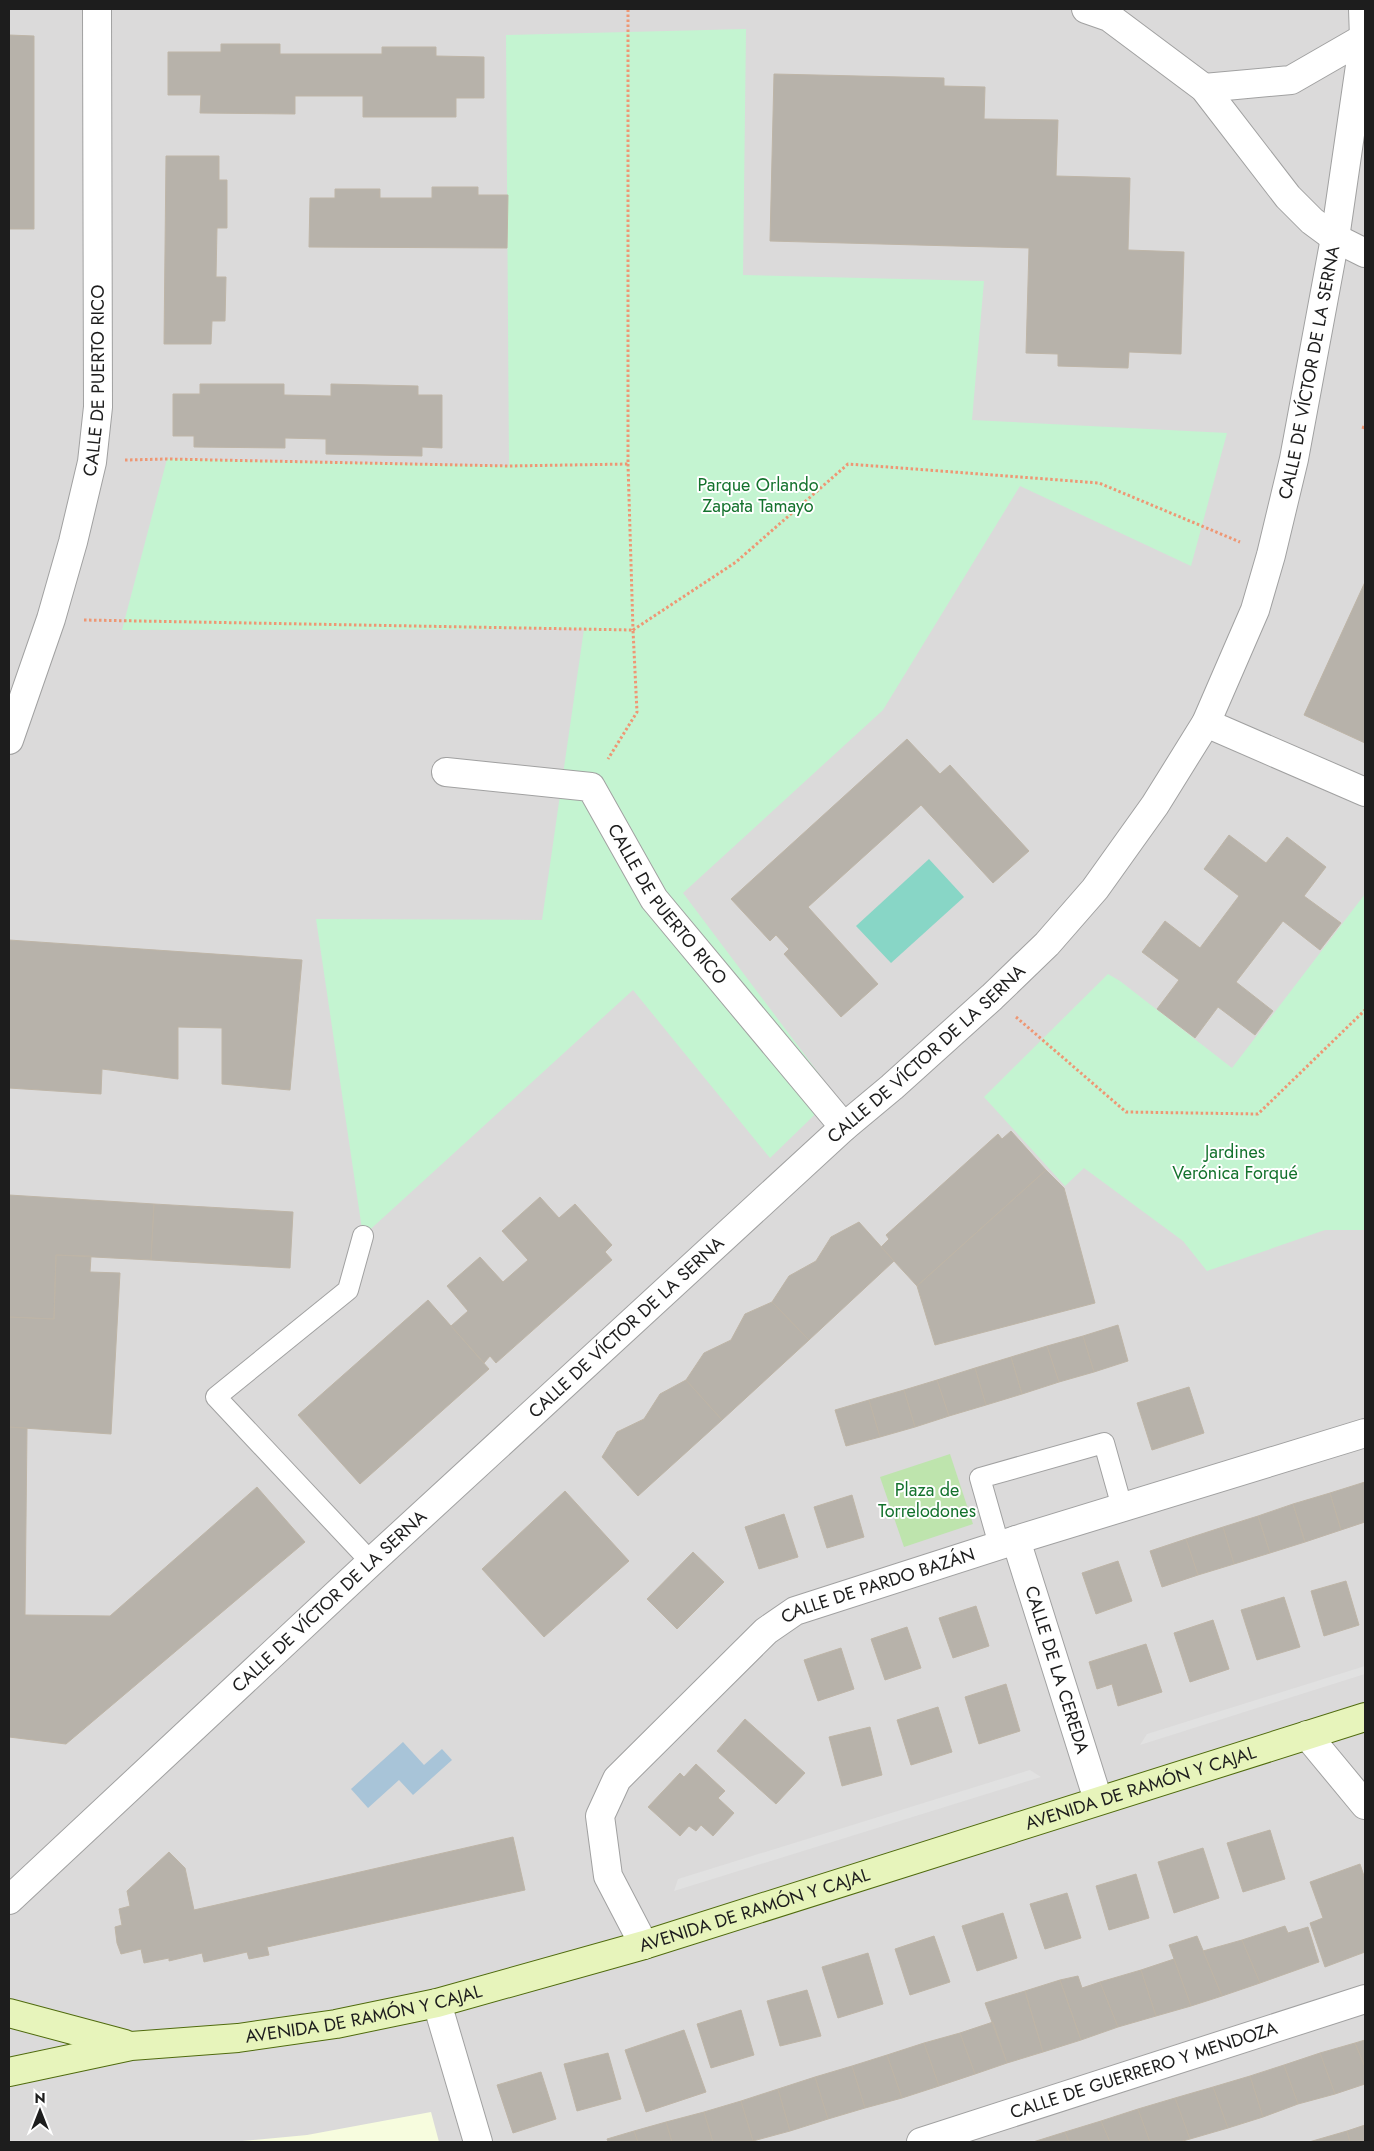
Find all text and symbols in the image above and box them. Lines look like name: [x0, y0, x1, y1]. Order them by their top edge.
street label: CALLE DE VÍCTOR DE LA SERNA: [1272, 244, 1346, 502]
street label: CALLE DE PUERTO RICO: [76, 284, 111, 479]
park label: Parque Orlando Zapata Tamayo: [698, 472, 819, 519]
street label: CALLE DE PUERTO RICO: [601, 819, 733, 990]
street label: CALLE DE VÍCTOR DE LA SERNA: [821, 958, 1031, 1149]
park label: Jardines Verónica Forqué: [1172, 1139, 1298, 1186]
street label: CALLE DE VÍCTOR DE LA SERNA: [523, 1230, 730, 1424]
park label: Plaza de Torrelodones: [878, 1477, 976, 1524]
street label: CALLE DE VÍCTOR DE LA SERNA: [226, 1504, 433, 1698]
street label: CALLE DE PARDO BAZÁN: [775, 1541, 978, 1630]
street label: CALLE DE LA CEREDA: [1018, 1582, 1096, 1757]
street label: AVENIDA DE RAMÓN Y CAJAL: [1022, 1739, 1259, 1837]
street label: AVENIDA DE RAMÓN Y CAJAL: [636, 1861, 873, 1959]
street label: AVENIDA DE RAMÓN Y CAJAL: [244, 1978, 485, 2050]
street label: CALLE DE GUERRERO Y MENDOZA: [1007, 2015, 1281, 2125]
north arrow: [15, 2086, 65, 2136]
text: N: [34, 2088, 46, 2108]

